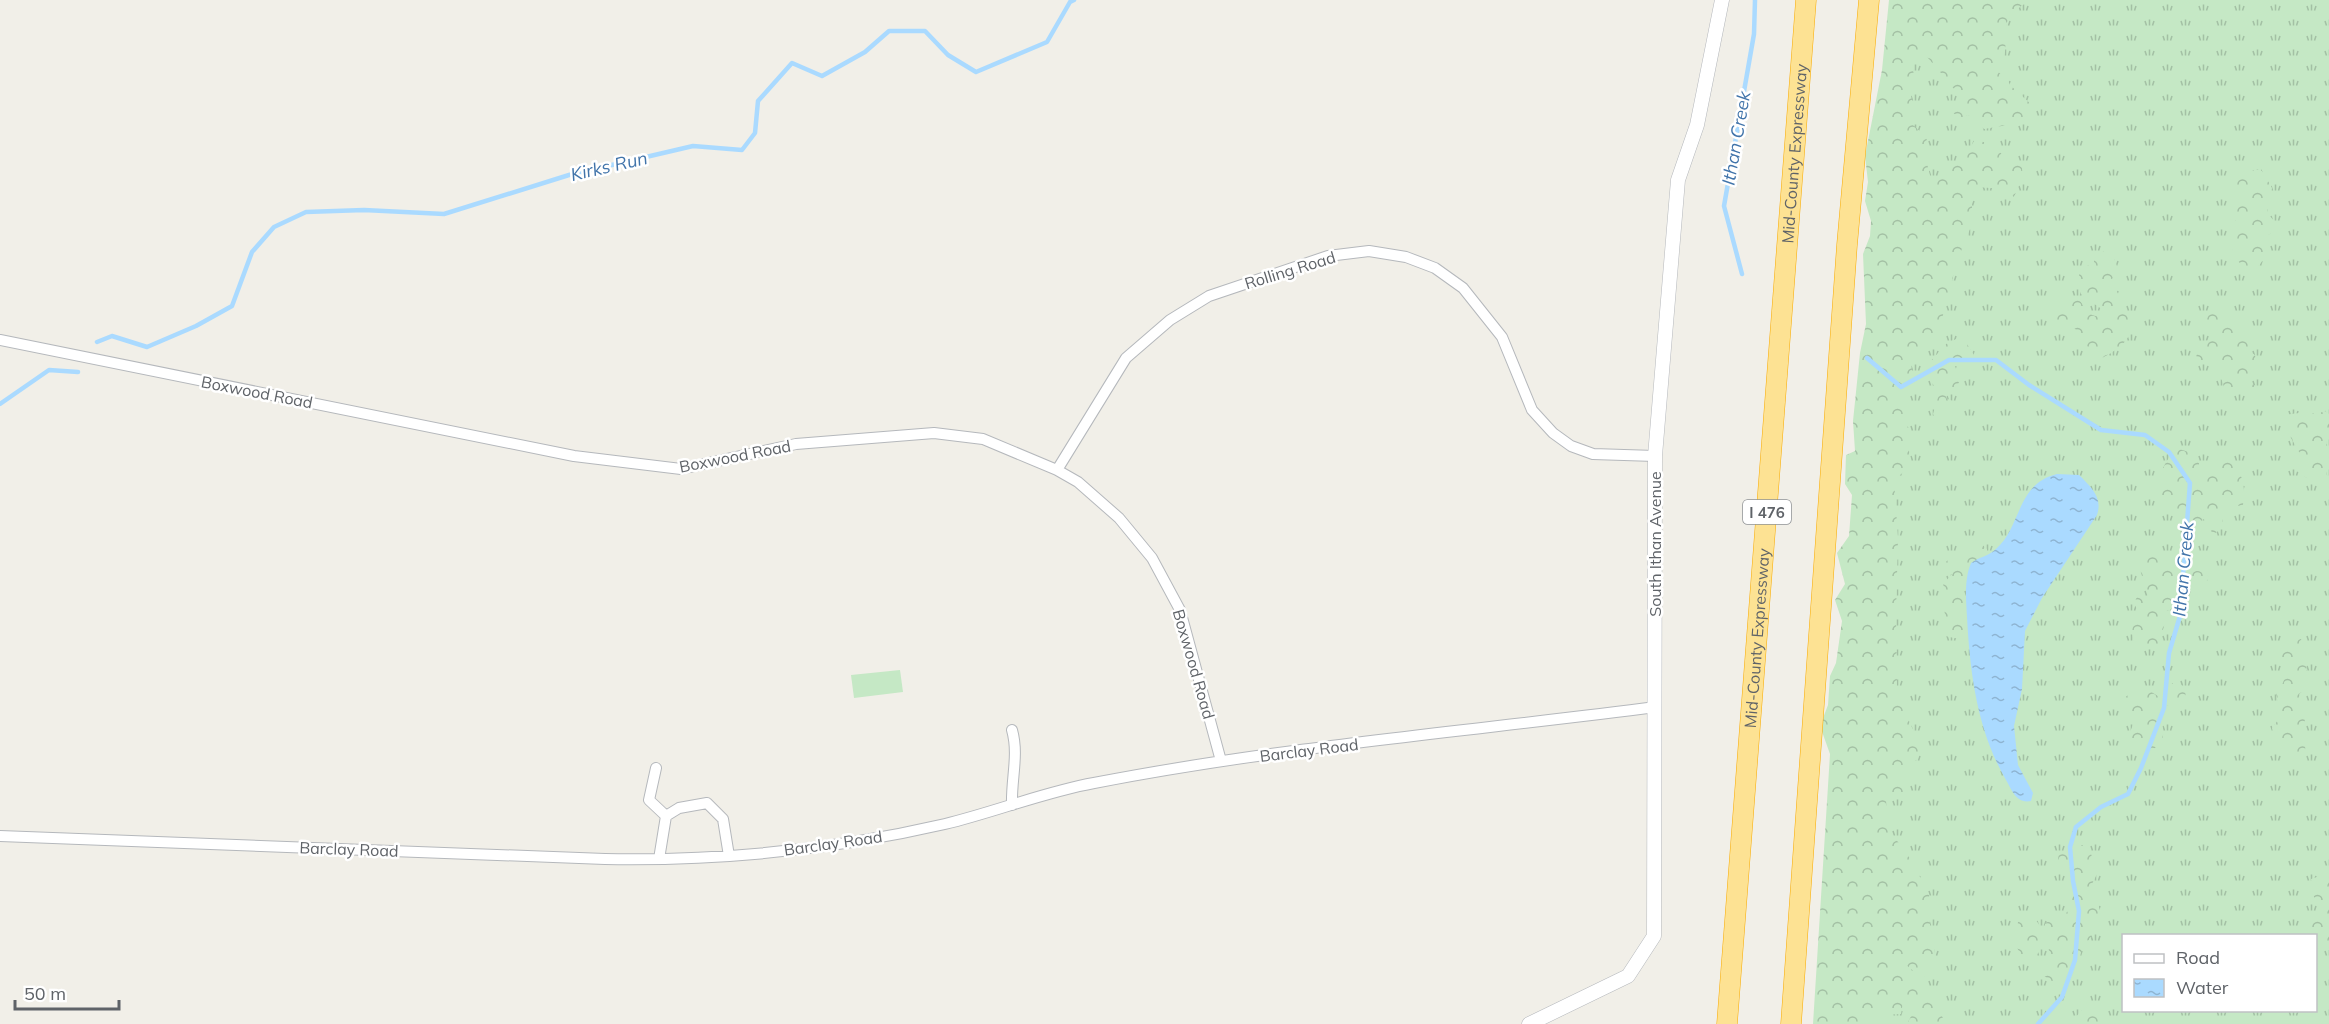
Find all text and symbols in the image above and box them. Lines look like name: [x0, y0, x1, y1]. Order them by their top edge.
street label: Mid-County Expressway: [1777, 63, 1811, 244]
water label: Ithan Creek: [1716, 88, 1756, 187]
water label: Kirks Run: [568, 146, 650, 186]
street label: Rolling Road: [1242, 247, 1338, 293]
street label: Boxwood Road: [199, 371, 315, 413]
street label: Boxwood Road: [677, 435, 793, 477]
street label: South Ithan Avenue: [1645, 471, 1665, 617]
road number: I 476: [1743, 500, 1791, 524]
water label: Ithan Creek: [2167, 520, 2199, 617]
street label: Mid-County Expressway: [1740, 547, 1774, 729]
street label: Boxwood Road: [1169, 607, 1219, 721]
street label: Barclay Road: [1258, 734, 1360, 766]
street label: Barclay Road: [782, 826, 884, 860]
street label: Barclay Road: [299, 837, 399, 861]
legend: [2122, 934, 2317, 1012]
text: Road: [2176, 946, 2220, 969]
scale bar: [15, 973, 118, 1011]
text: Water: [2176, 976, 2229, 999]
text: 50 m: [24, 982, 66, 1005]

